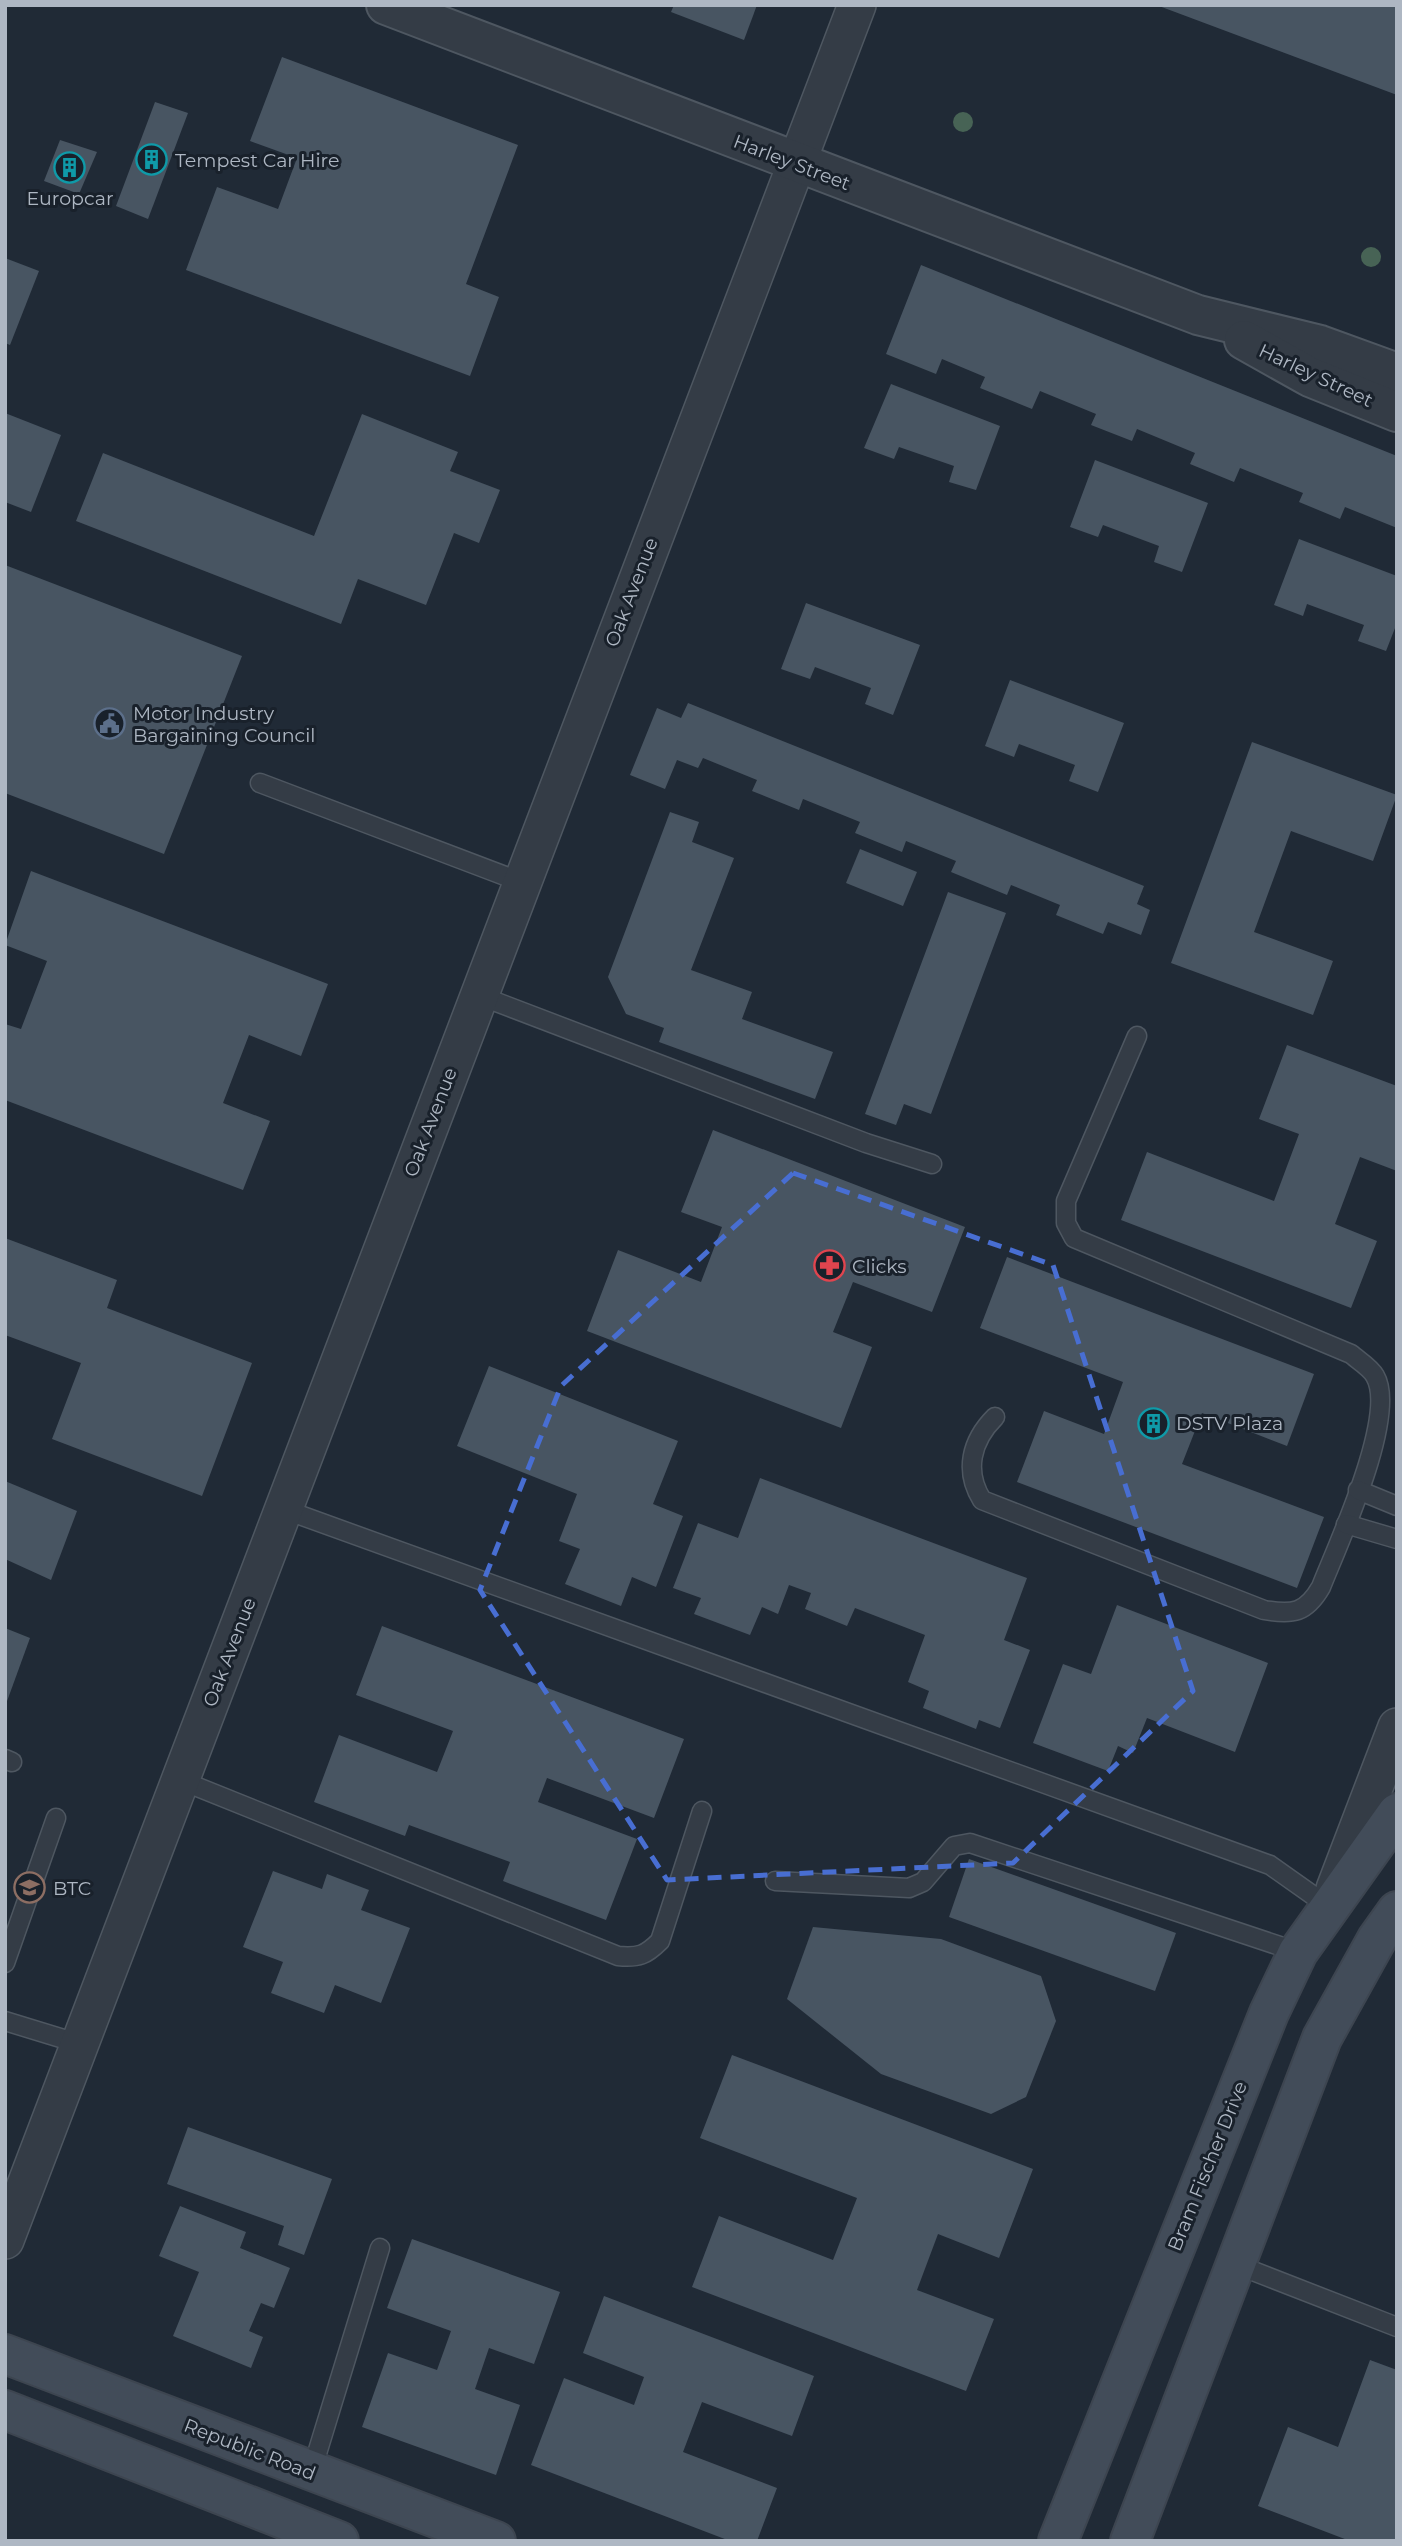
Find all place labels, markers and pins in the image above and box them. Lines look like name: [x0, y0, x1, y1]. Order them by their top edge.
building icon: Tempest Car Hire: [135, 143, 169, 177]
place label: Tempest Car Hire: [175, 149, 339, 172]
building icon: Europcar: [53, 150, 87, 184]
place label: Europcar: [26, 187, 114, 210]
place label: Motor Industry Bargaining Council: [133, 702, 315, 747]
public building icon: Motor Industry Bargaining Council: [93, 707, 127, 741]
pharmacy icon: Clicks: [812, 1249, 846, 1283]
place label: Clicks: [852, 1255, 907, 1278]
building icon: DSTV Plaza: [1136, 1406, 1170, 1440]
place label: DSTV Plaza: [1176, 1412, 1283, 1435]
school or university icon: BTC: [13, 1871, 47, 1905]
place label: BTC: [53, 1877, 91, 1900]

